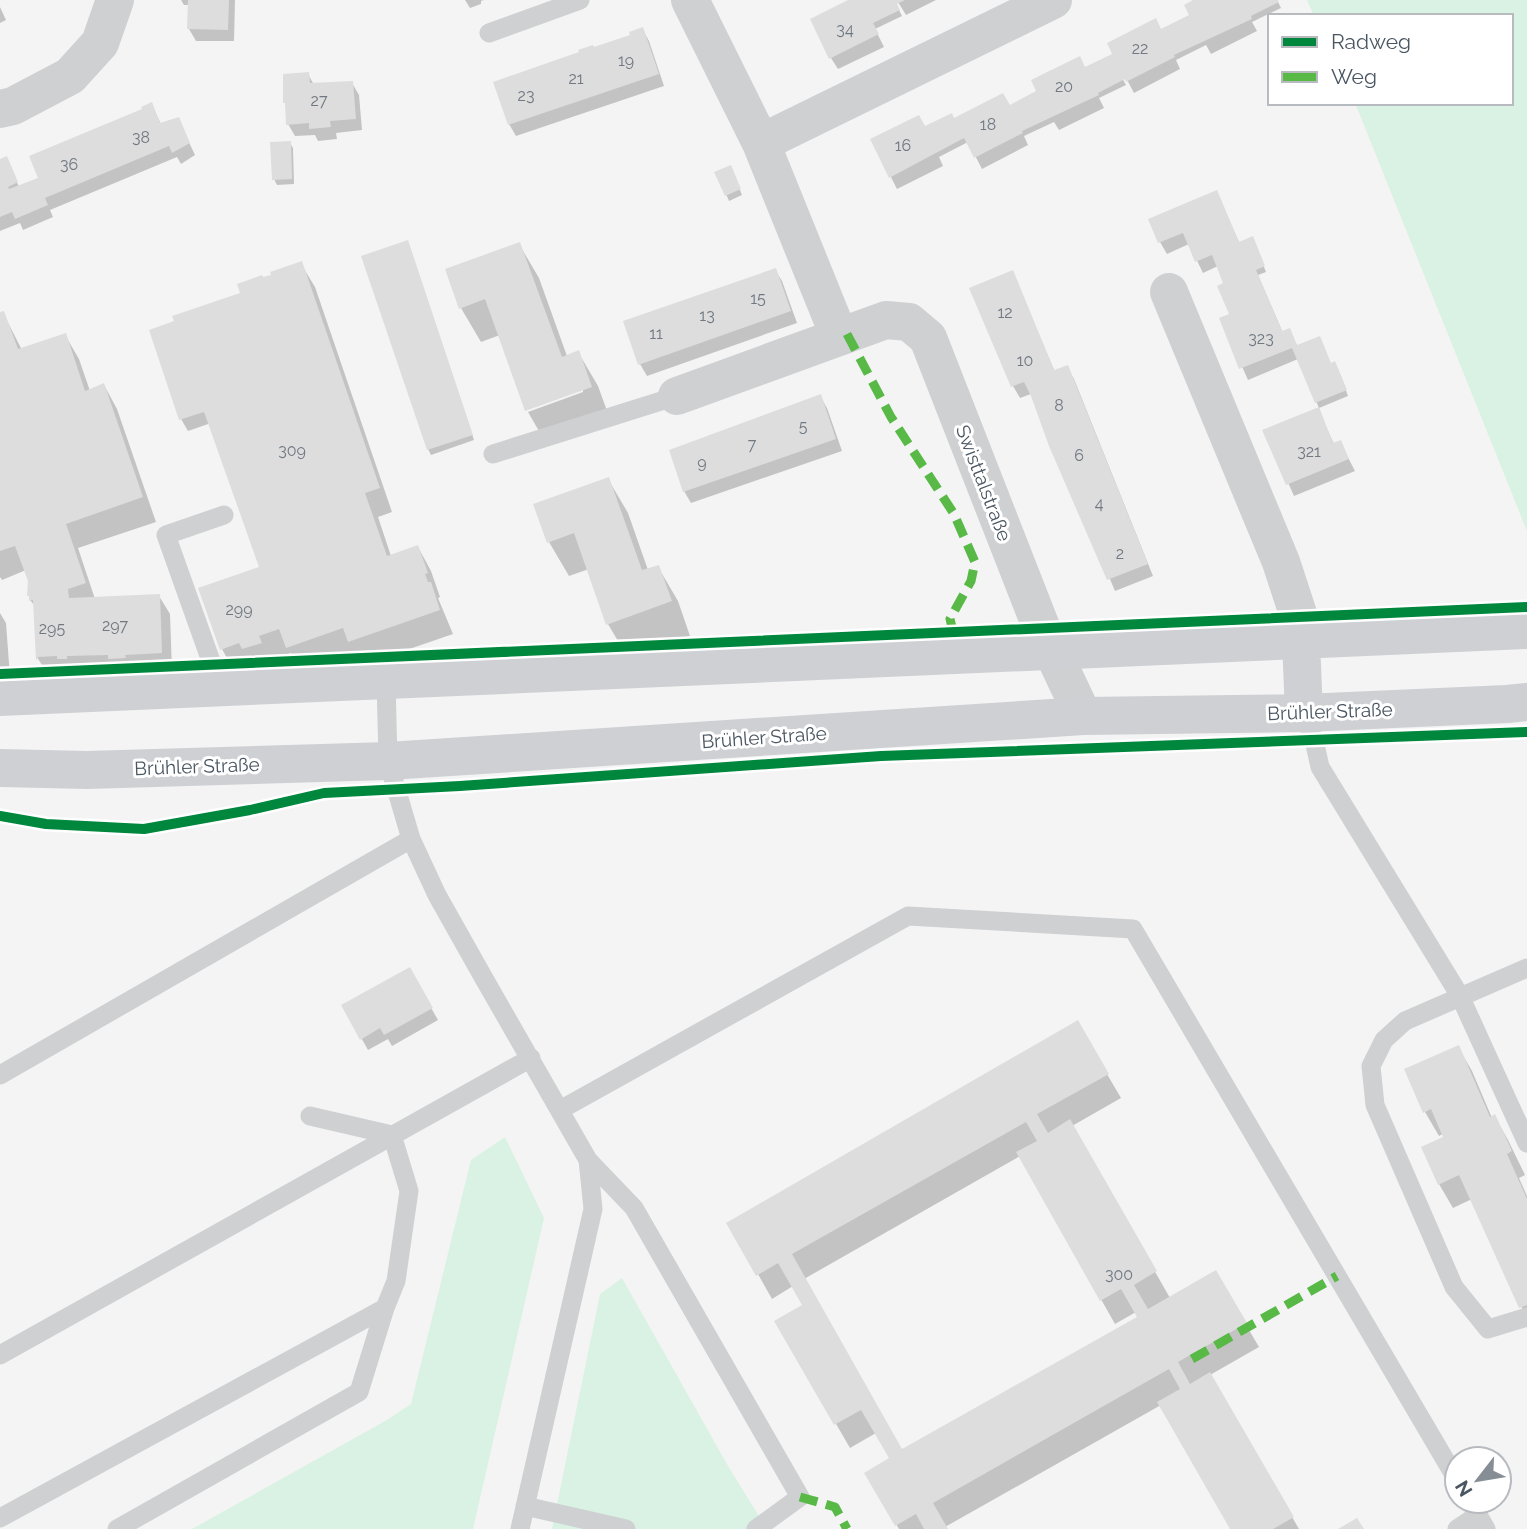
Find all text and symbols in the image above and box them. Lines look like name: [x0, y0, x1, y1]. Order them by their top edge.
legend: [1268, 14, 1513, 105]
house number: 34: [836, 20, 854, 39]
text: Radweg: [1331, 29, 1411, 54]
house number: 22: [1132, 39, 1148, 58]
house number: 19: [618, 51, 634, 70]
text: Weg: [1331, 64, 1377, 89]
house number: 21: [568, 69, 584, 88]
house number: 20: [1055, 77, 1073, 96]
house number: 23: [518, 86, 534, 105]
house number: 27: [311, 91, 328, 110]
house number: 18: [980, 115, 996, 134]
house number: 38: [132, 128, 150, 147]
house number: 16: [895, 136, 911, 155]
house number: 36: [60, 155, 78, 174]
house number: 15: [750, 289, 766, 308]
house number: 12: [997, 303, 1013, 322]
house number: 13: [699, 306, 715, 325]
house number: 11: [649, 324, 663, 343]
house number: 323: [1248, 329, 1274, 348]
house number: 10: [1017, 351, 1033, 370]
house number: 8: [1054, 396, 1064, 415]
house number: 5: [799, 417, 808, 436]
street label: Swisttalstraße: [952, 422, 1016, 544]
house number: 7: [748, 435, 757, 454]
house number: 309: [278, 441, 306, 460]
house number: 321: [1297, 442, 1321, 461]
house number: 6: [1074, 446, 1084, 465]
house number: 9: [697, 453, 707, 472]
house number: 4: [1095, 494, 1104, 513]
house number: 2: [1116, 544, 1124, 563]
house number: 299: [225, 600, 253, 619]
house number: 297: [102, 616, 129, 635]
house number: 295: [39, 619, 65, 638]
street label: Brühler Straße: [1267, 698, 1393, 724]
street label: Brühler Straße: [701, 722, 827, 752]
street label: Brühler Straße: [134, 753, 260, 779]
house number: 300: [1105, 1265, 1133, 1284]
north arrow: [1443, 1445, 1513, 1515]
text: N: [1450, 1477, 1477, 1501]

